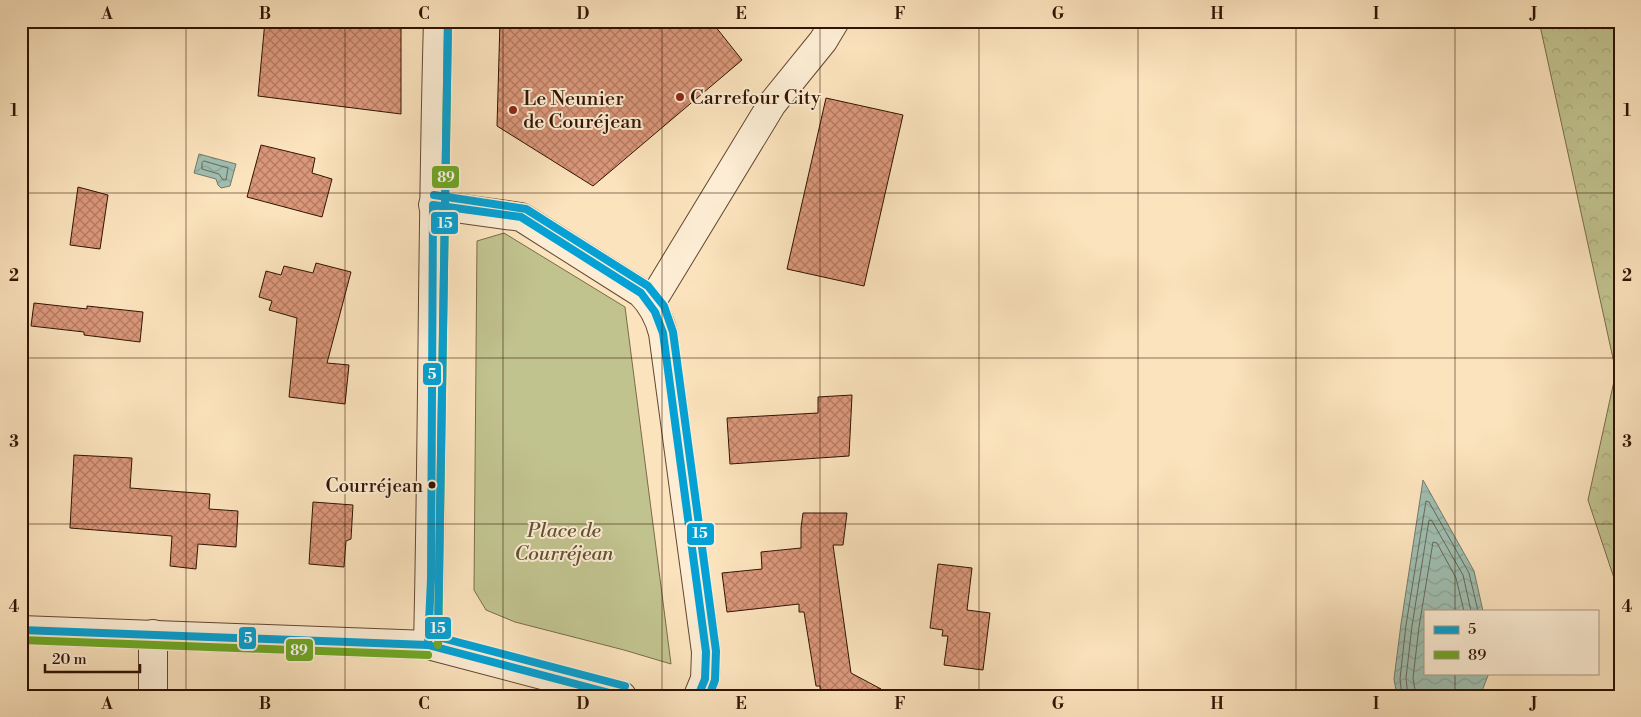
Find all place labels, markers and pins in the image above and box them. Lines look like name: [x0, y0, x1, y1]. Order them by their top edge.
place label: Carrefour City: [690, 86, 821, 111]
place label: Le Neunier de Couréjean: [523, 87, 642, 135]
marker: Carrefour City: [674, 91, 686, 103]
marker: Le Neunier de Couréjean: [507, 104, 519, 116]
place label: Courréjean: [325, 474, 423, 498]
marker: Courréjean: [427, 480, 437, 490]

